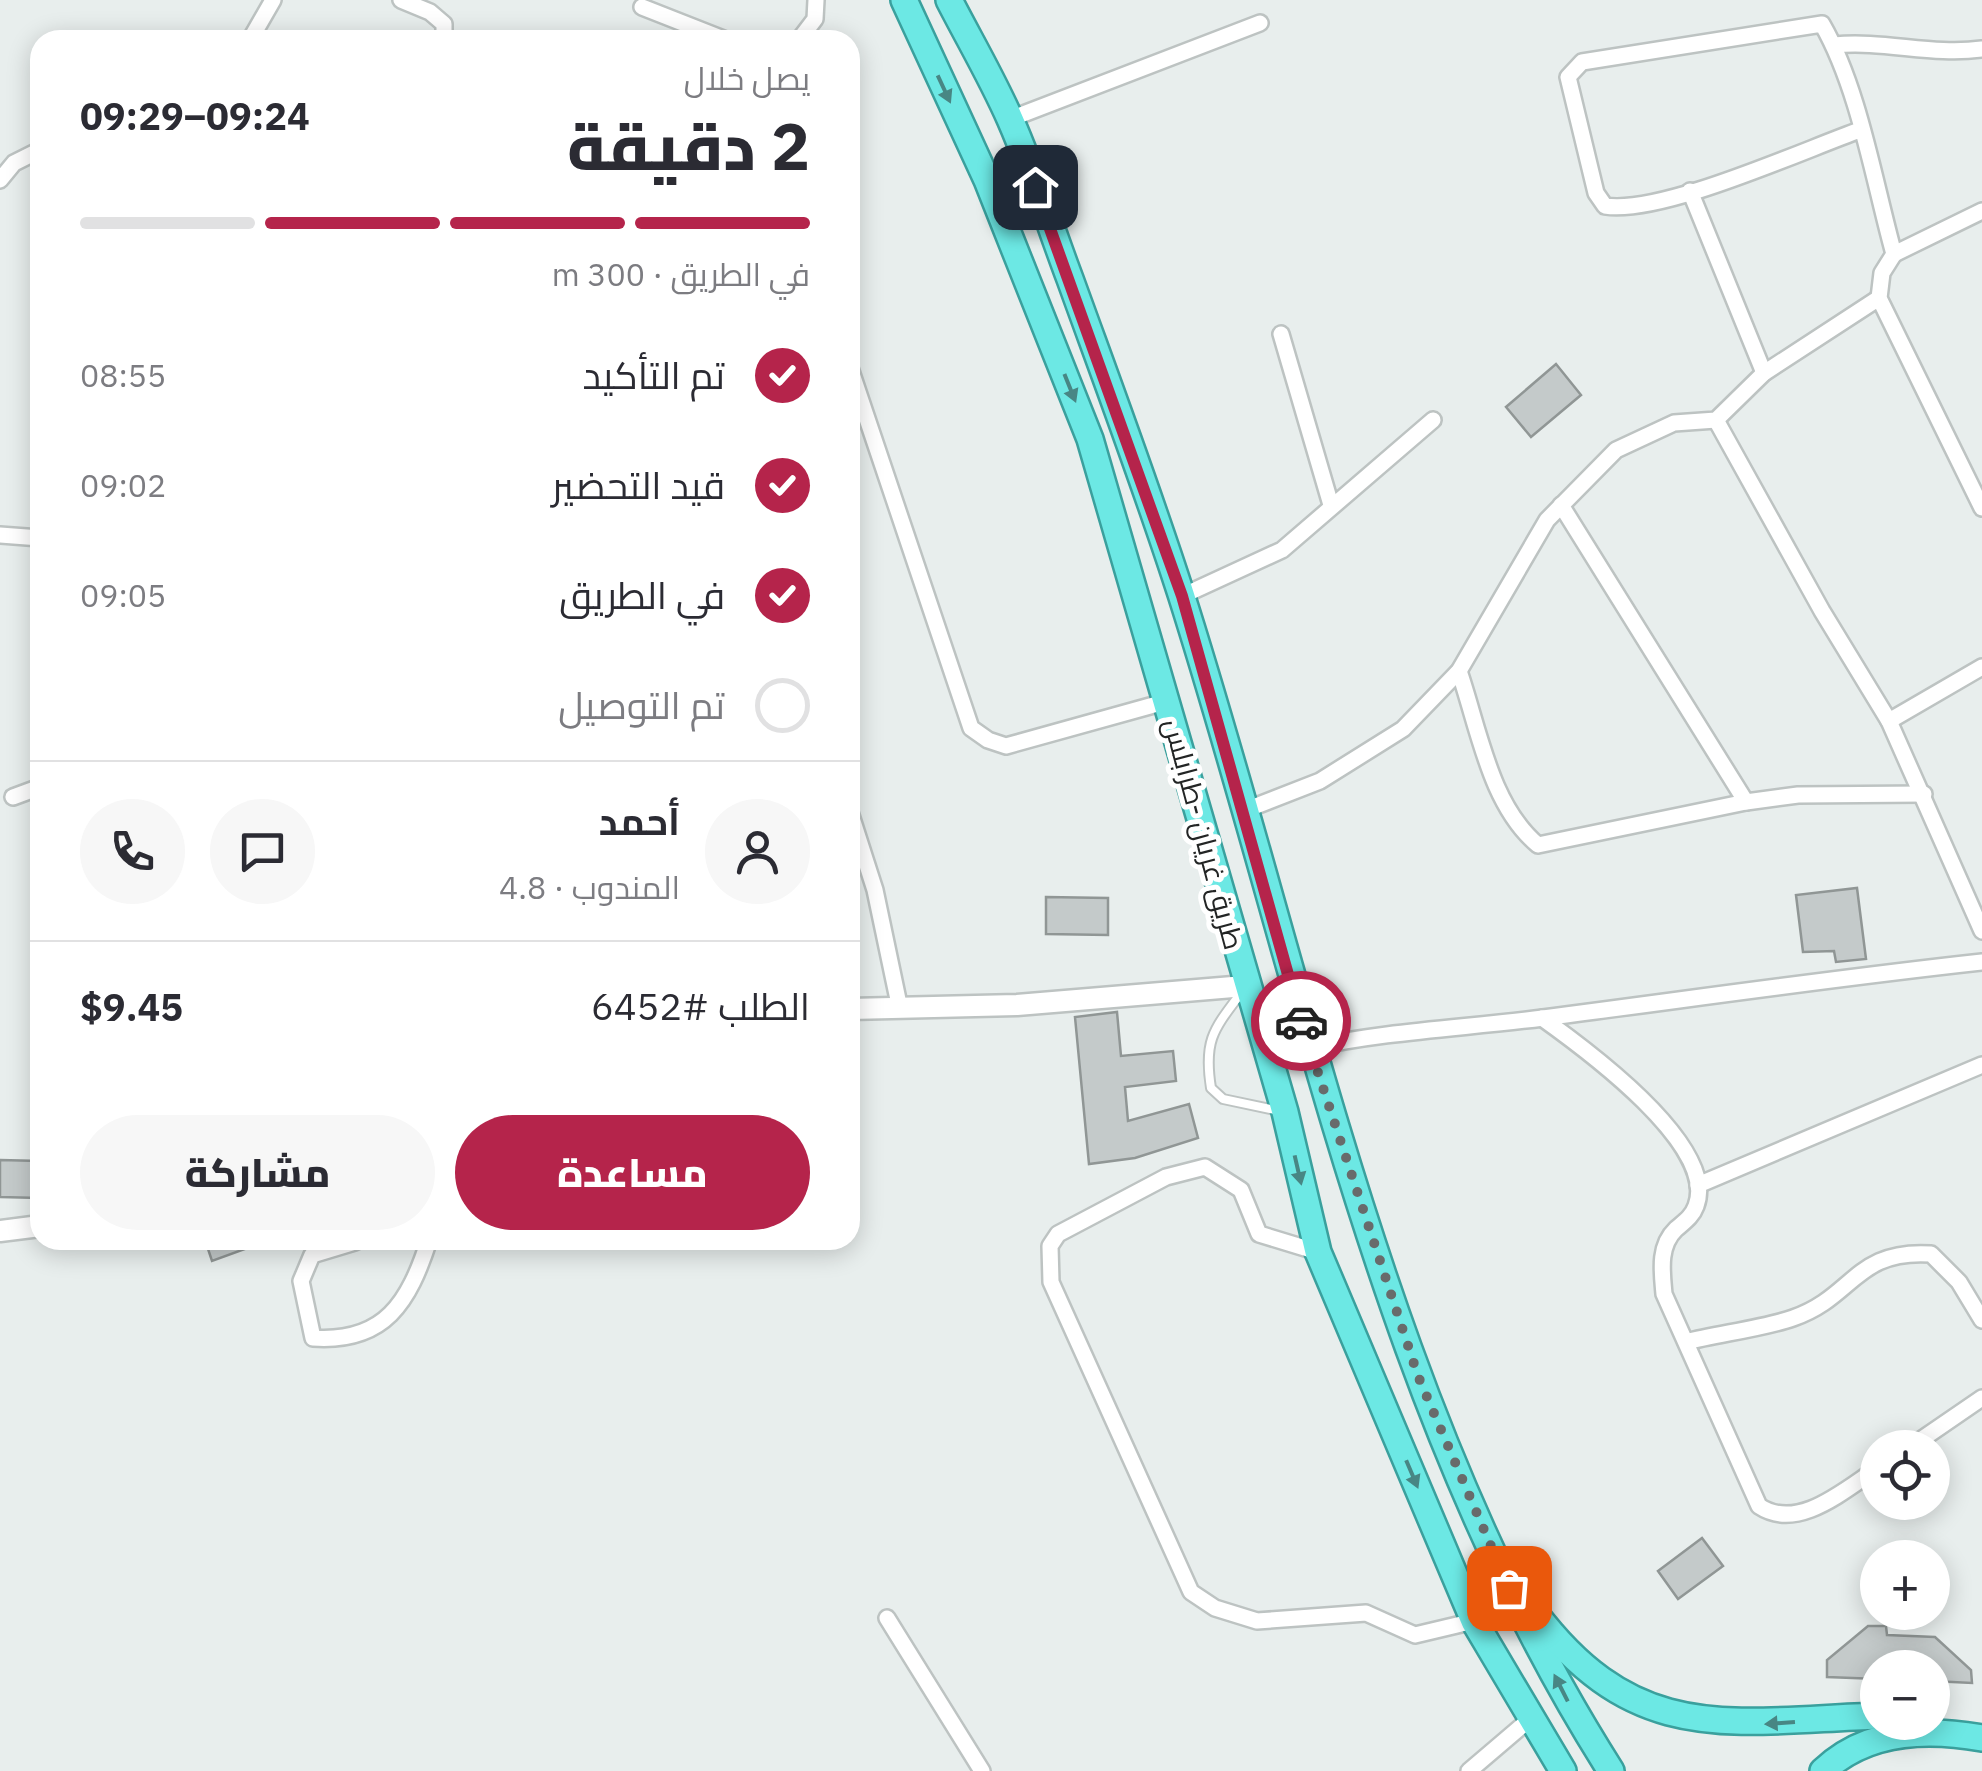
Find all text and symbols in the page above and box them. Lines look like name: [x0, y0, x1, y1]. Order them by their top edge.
text: يصل خلال: [684, 57, 810, 99]
one-way arrow: [936, 74, 953, 103]
text: 09:24–09:29: [80, 91, 310, 140]
text: 2 دقيقة: [567, 103, 810, 188]
pin: [993, 145, 1078, 230]
icon: home: [1008, 160, 1063, 215]
text: في الطريق · 300 m: [552, 253, 810, 295]
icon: check: [755, 348, 810, 403]
text: تم التأكيد: [583, 350, 725, 399]
text: 08:55: [80, 354, 166, 396]
one-way arrow: [1062, 374, 1078, 404]
icon: check: [755, 458, 810, 513]
text: قيد التحضير: [552, 460, 725, 509]
text: 09:02: [80, 464, 166, 506]
icon: check: [755, 568, 810, 623]
text: في الطريق: [559, 570, 725, 619]
text: 09:05: [80, 574, 166, 616]
text: تم التوصيل: [558, 680, 725, 729]
street label: طريق غريان -طرابلس: [1156, 714, 1253, 953]
text: أحمد: [599, 796, 680, 845]
button: phone: [80, 799, 185, 904]
button: chat: [210, 799, 315, 904]
button: person: [705, 799, 810, 904]
text: المندوب · 4.8: [499, 866, 680, 908]
courier: [1251, 971, 1351, 1071]
text: الطلب #6452: [591, 981, 810, 1030]
text: $9.45: [80, 982, 183, 1031]
icon: car: [1274, 994, 1329, 1049]
button: مشاركة: [80, 1115, 435, 1230]
button: مساعدة: [455, 1115, 810, 1230]
one-way arrow: [1291, 1155, 1306, 1186]
map controls: [1860, 1430, 1950, 1740]
button: locate: [1860, 1430, 1950, 1520]
one-way arrow: [1404, 1459, 1420, 1489]
button: +: [1860, 1540, 1950, 1630]
pin: [1467, 1546, 1552, 1631]
icon: bag: [1482, 1561, 1537, 1616]
button: −: [1860, 1650, 1950, 1740]
one-way arrow: [1552, 1673, 1569, 1702]
one-way arrow: [1764, 1715, 1796, 1731]

